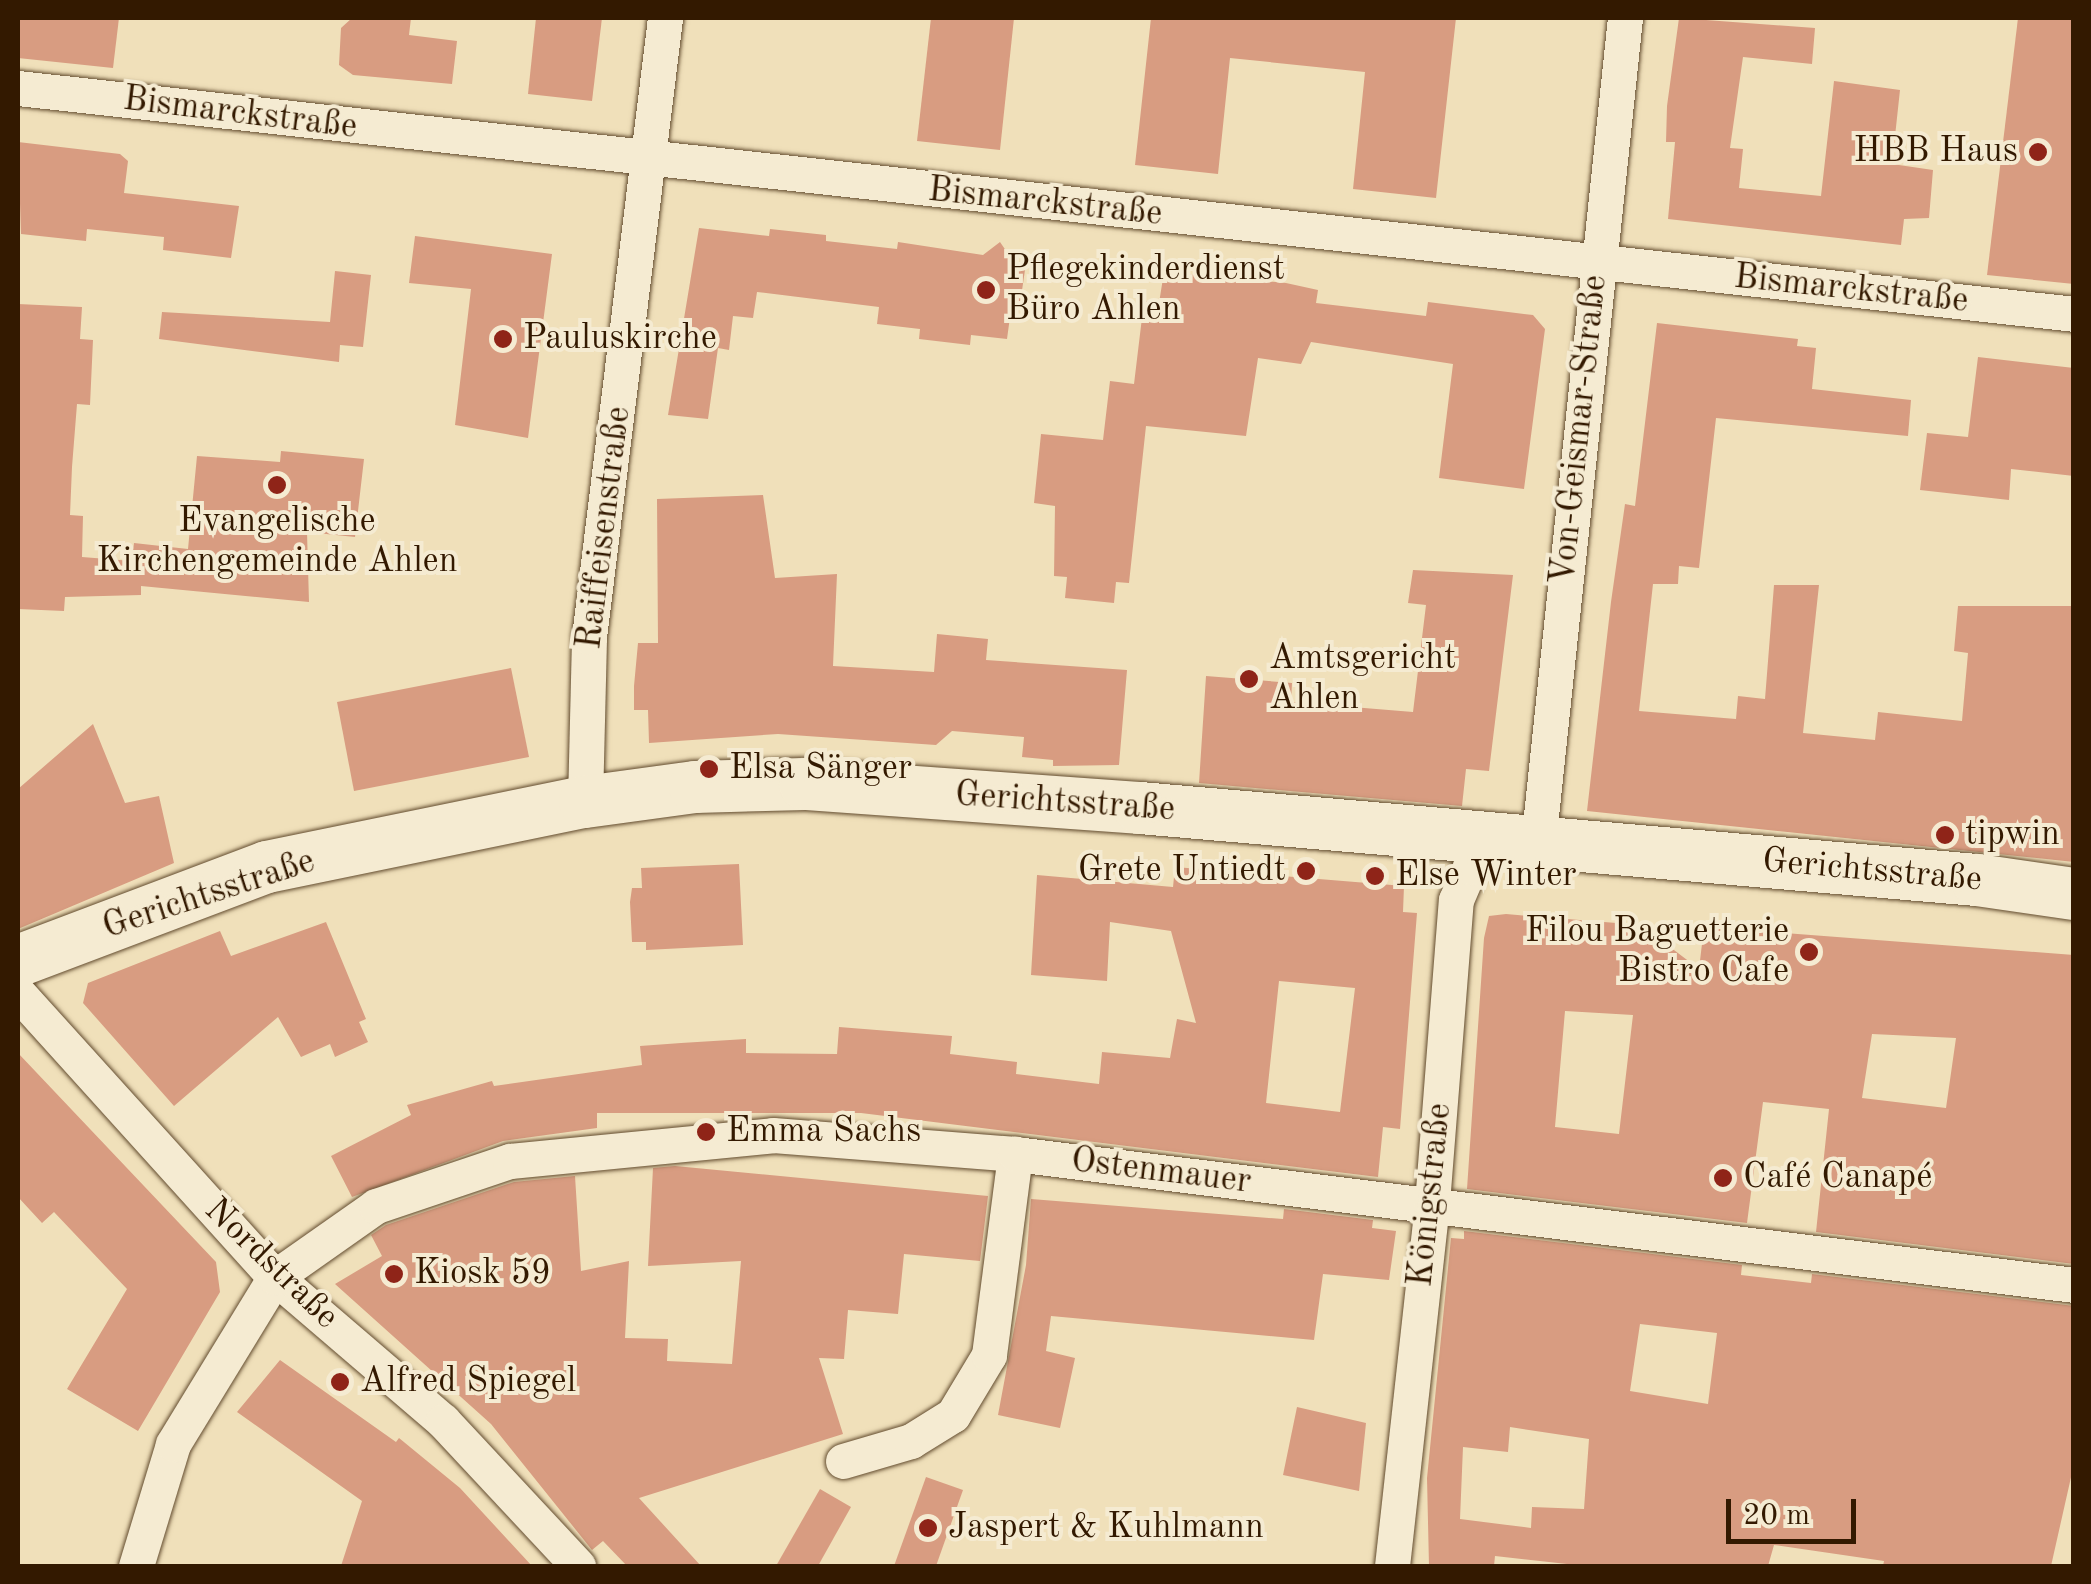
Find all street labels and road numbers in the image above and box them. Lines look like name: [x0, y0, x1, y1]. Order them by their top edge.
street label: Bismarckstraße: [121, 79, 359, 149]
street label: Bismarckstraße: [926, 170, 1164, 236]
street label: Bismarckstraße: [1732, 257, 1970, 323]
street label: Von-Geismar-Straße: [1543, 273, 1617, 587]
street label: Raiffeisenstraße: [569, 404, 641, 652]
street label: Gerichtsstraße: [954, 774, 1176, 832]
street label: Gerichtsstraße: [1760, 840, 1984, 902]
street label: Gerichtsstraße: [98, 841, 320, 949]
street label: Königstraße: [1400, 1101, 1462, 1289]
street label: Ostenmauer: [1069, 1140, 1253, 1204]
street label: Nordstraße: [195, 1190, 347, 1338]

